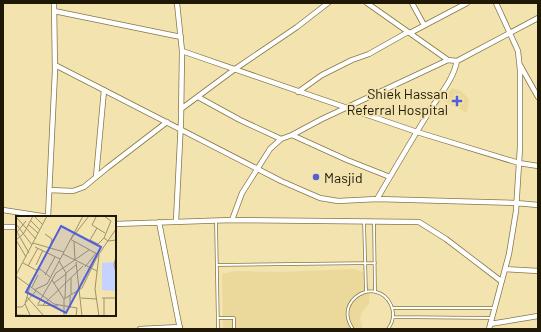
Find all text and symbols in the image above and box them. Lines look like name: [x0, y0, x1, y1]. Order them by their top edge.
place label: Shiek Hassan Referral Hospital: [347, 85, 448, 118]
marker: Shiek Hassan Referral Hospital: [451, 95, 463, 107]
place label: Masjid: [324, 169, 363, 186]
marker: Masjid: [311, 172, 321, 182]
inset map: [16, 216, 116, 316]

